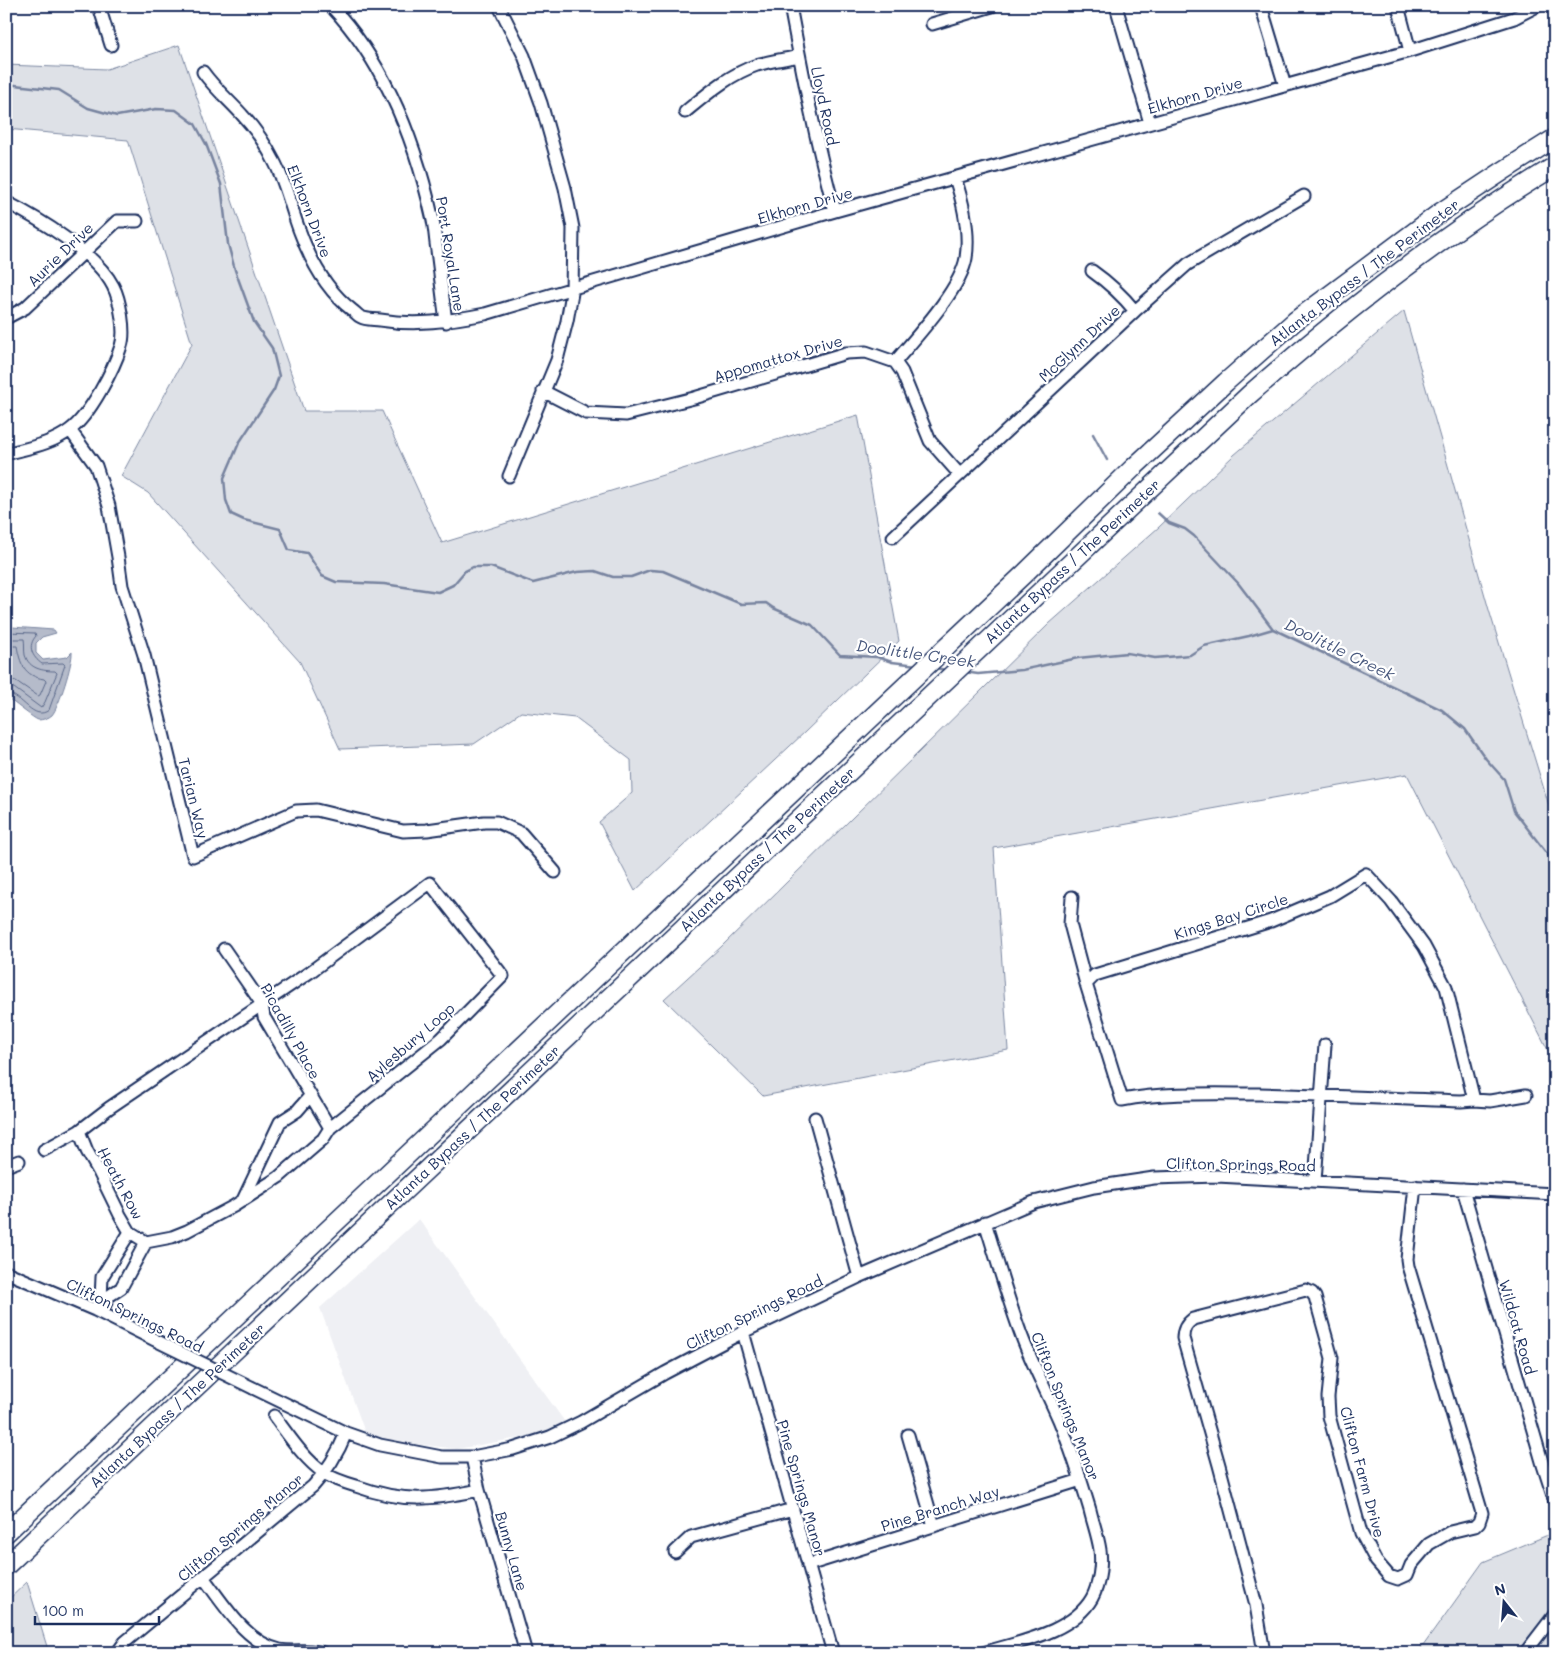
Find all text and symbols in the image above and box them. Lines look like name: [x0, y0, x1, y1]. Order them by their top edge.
street label: Lloyd Road: [807, 65, 843, 147]
street label: Elkhorn Drive: [1145, 72, 1245, 118]
street label: Elkhorn Drive: [283, 162, 337, 260]
street label: Elkhorn Drive: [755, 182, 855, 228]
street label: Atlanta Bypass / The Perimeter: [1265, 194, 1463, 350]
street label: Port Royal Lane: [432, 195, 470, 313]
street label: Aurie Drive: [23, 217, 97, 291]
street label: McGlynn Drive: [1034, 300, 1124, 386]
street label: Appomattox Drive: [711, 330, 845, 386]
street label: Atlanta Bypass / The Perimeter: [980, 474, 1164, 648]
water label: Doolittle Creek: [1282, 613, 1399, 685]
water label: Doolittle Creek: [855, 634, 977, 672]
street label: Tarian Way: [174, 755, 214, 841]
street label: Atlanta Bypass / The Perimeter: [675, 762, 859, 936]
street label: Kings Bay Circle: [1171, 888, 1291, 944]
street label: Picadilly Place: [256, 980, 326, 1082]
street label: Aylesbury Loop: [361, 998, 459, 1086]
street label: Atlanta Bypass / The Perimeter: [380, 1040, 564, 1214]
street label: Heath Row: [94, 1143, 148, 1223]
street label: Clifton Springs Road: [1166, 1153, 1316, 1175]
street label: Clifton Springs Road: [682, 1270, 826, 1354]
street label: Clifton Springs Road: [63, 1273, 207, 1357]
street label: Wildcat Road: [1495, 1277, 1541, 1377]
street label: Atlanta Bypass / The Perimeter: [85, 1318, 269, 1492]
street label: Clifton Springs Manor: [1027, 1329, 1105, 1483]
street label: Clifton Farm Drive: [1336, 1404, 1390, 1540]
street label: Pine Springs Manor: [773, 1417, 831, 1559]
street label: Clifton Springs Manor: [173, 1468, 307, 1586]
street label: Pine Branch Way: [878, 1480, 1002, 1536]
street label: Bunny Lane: [491, 1509, 533, 1593]
north arrow: [1478, 1576, 1528, 1626]
text: N: [1492, 1578, 1508, 1600]
scale bar: [35, 1594, 159, 1626]
text: 100 m: [42, 1600, 84, 1620]

